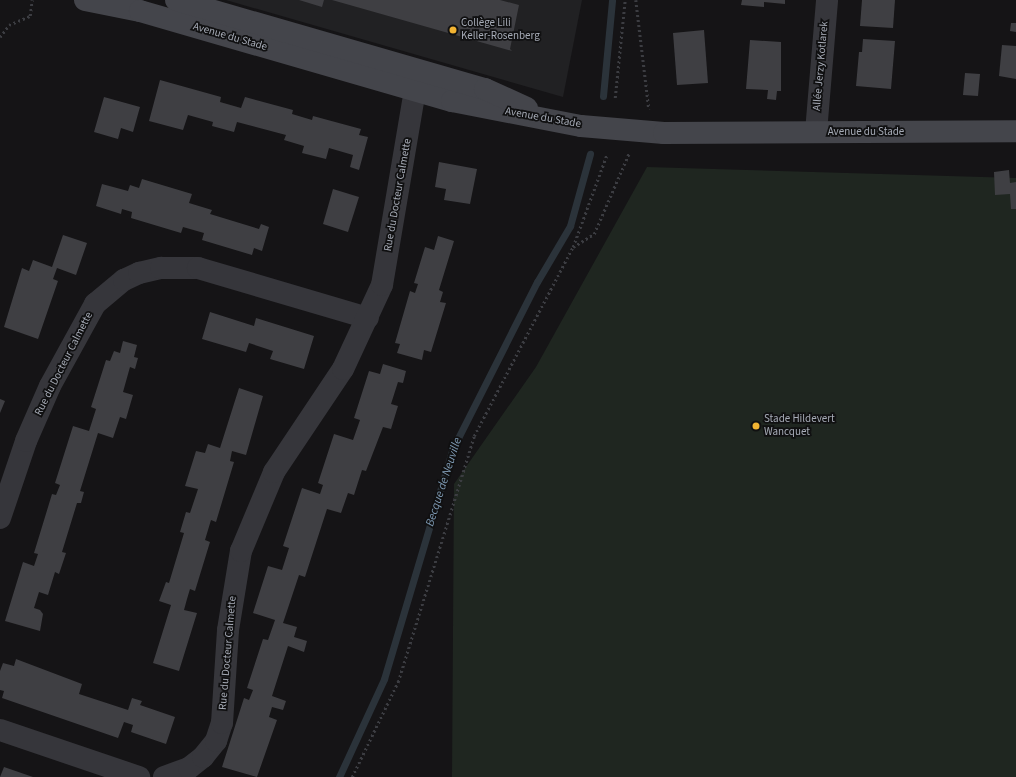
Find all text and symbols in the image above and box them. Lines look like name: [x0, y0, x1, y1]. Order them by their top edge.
place label: Collège Lili Keller-Rosenberg: [461, 17, 540, 43]
street label: Avenue du Stade: [191, 20, 269, 54]
street label: Allée Jerzy Kotlarek: [811, 21, 831, 111]
marker: Collège Lili Keller-Rosenberg: [448, 25, 458, 35]
street label: Avenue du Stade: [504, 105, 582, 131]
street label: Avenue du Stade: [828, 125, 904, 139]
street label: Rue du Docteur Calmette: [382, 137, 414, 253]
street label: Rue du Docteur Calmette: [32, 310, 96, 418]
place label: Stade Hildevert Wancquet: [764, 413, 835, 439]
marker: Stade Hildevert Wancquet: [751, 421, 761, 431]
water label: Becque de Neuville: [423, 436, 465, 528]
street label: Rue du Docteur Calmette: [216, 595, 240, 711]

